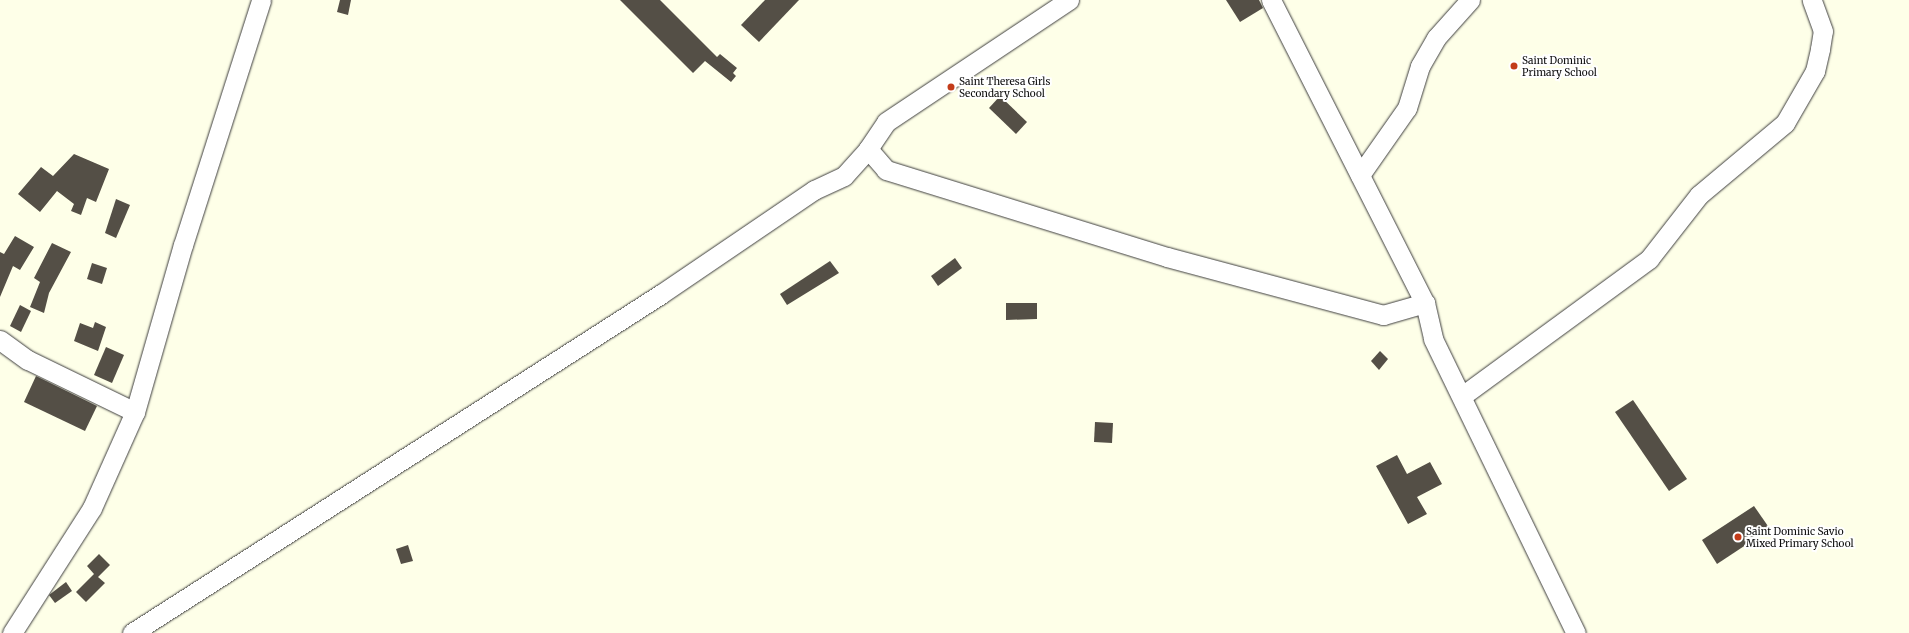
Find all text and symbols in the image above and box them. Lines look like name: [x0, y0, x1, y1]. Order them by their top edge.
place label: Saint Dominic Primary School: [1522, 54, 1597, 78]
marker: Saint Dominic Primary School: [1509, 61, 1519, 71]
place label: Saint Theresa Girls Secondary School: [959, 75, 1050, 98]
marker: Saint Theresa Girls Secondary School: [946, 82, 956, 92]
place label: Saint Dominic Savio Mixed Primary School: [1746, 525, 1854, 548]
marker: Saint Dominic Savio Mixed Primary School: [1733, 532, 1743, 542]

